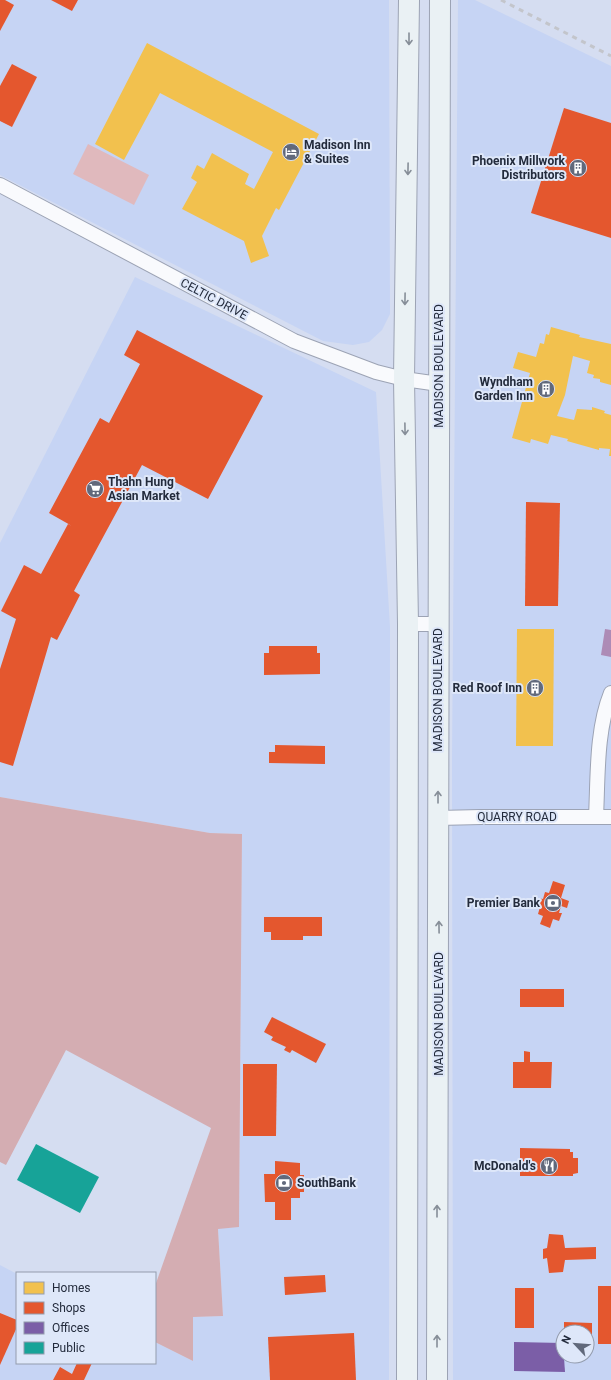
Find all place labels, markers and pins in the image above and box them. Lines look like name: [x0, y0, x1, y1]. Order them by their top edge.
place label: Madison Inn & Suites: [304, 138, 371, 166]
hotel icon: Madison Inn & Suites: [281, 142, 301, 162]
place label: Phoenix Millwork Distributors: [472, 154, 566, 182]
building icon: Phoenix Millwork Distributors: [568, 158, 588, 178]
place label: Wyndham Garden Inn: [474, 375, 533, 403]
building icon: Wyndham Garden Inn: [536, 379, 556, 399]
place label: Thahn Hung Asian Market: [108, 475, 180, 503]
supermarket icon: Thahn Hung Asian Market: [85, 479, 105, 499]
building icon: Red Roof Inn: [525, 678, 545, 698]
place label: Red Roof Inn: [453, 681, 522, 695]
bank icon: Premier Bank: [543, 893, 563, 913]
place label: Premier Bank: [467, 896, 541, 910]
restaurant icon: McDonald's: [539, 1156, 559, 1176]
place label: McDonald's: [474, 1159, 536, 1173]
bank icon: SouthBank: [274, 1173, 294, 1193]
place label: SouthBank: [297, 1176, 356, 1190]

